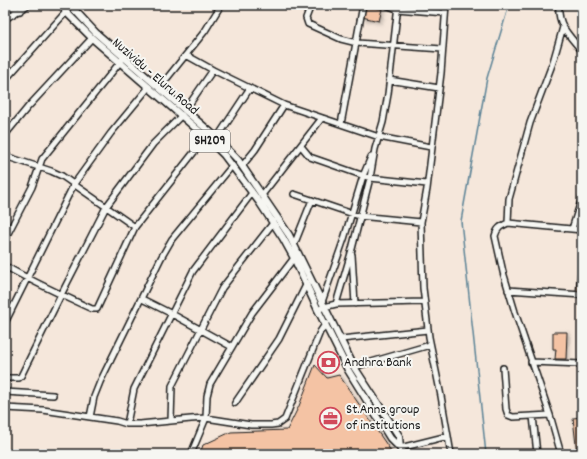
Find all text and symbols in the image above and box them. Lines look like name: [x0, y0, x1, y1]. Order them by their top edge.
street label: Nuzividu - Eluru Road: [107, 34, 203, 120]
road number: SH209: [190, 130, 230, 152]
bank icon: Andhra Bank: [316, 350, 342, 376]
place label: Andhra Bank: [344, 353, 412, 373]
place label: St.Anns group of institutions: [346, 400, 421, 436]
office icon: St.Anns group of institutions: [318, 405, 344, 431]

